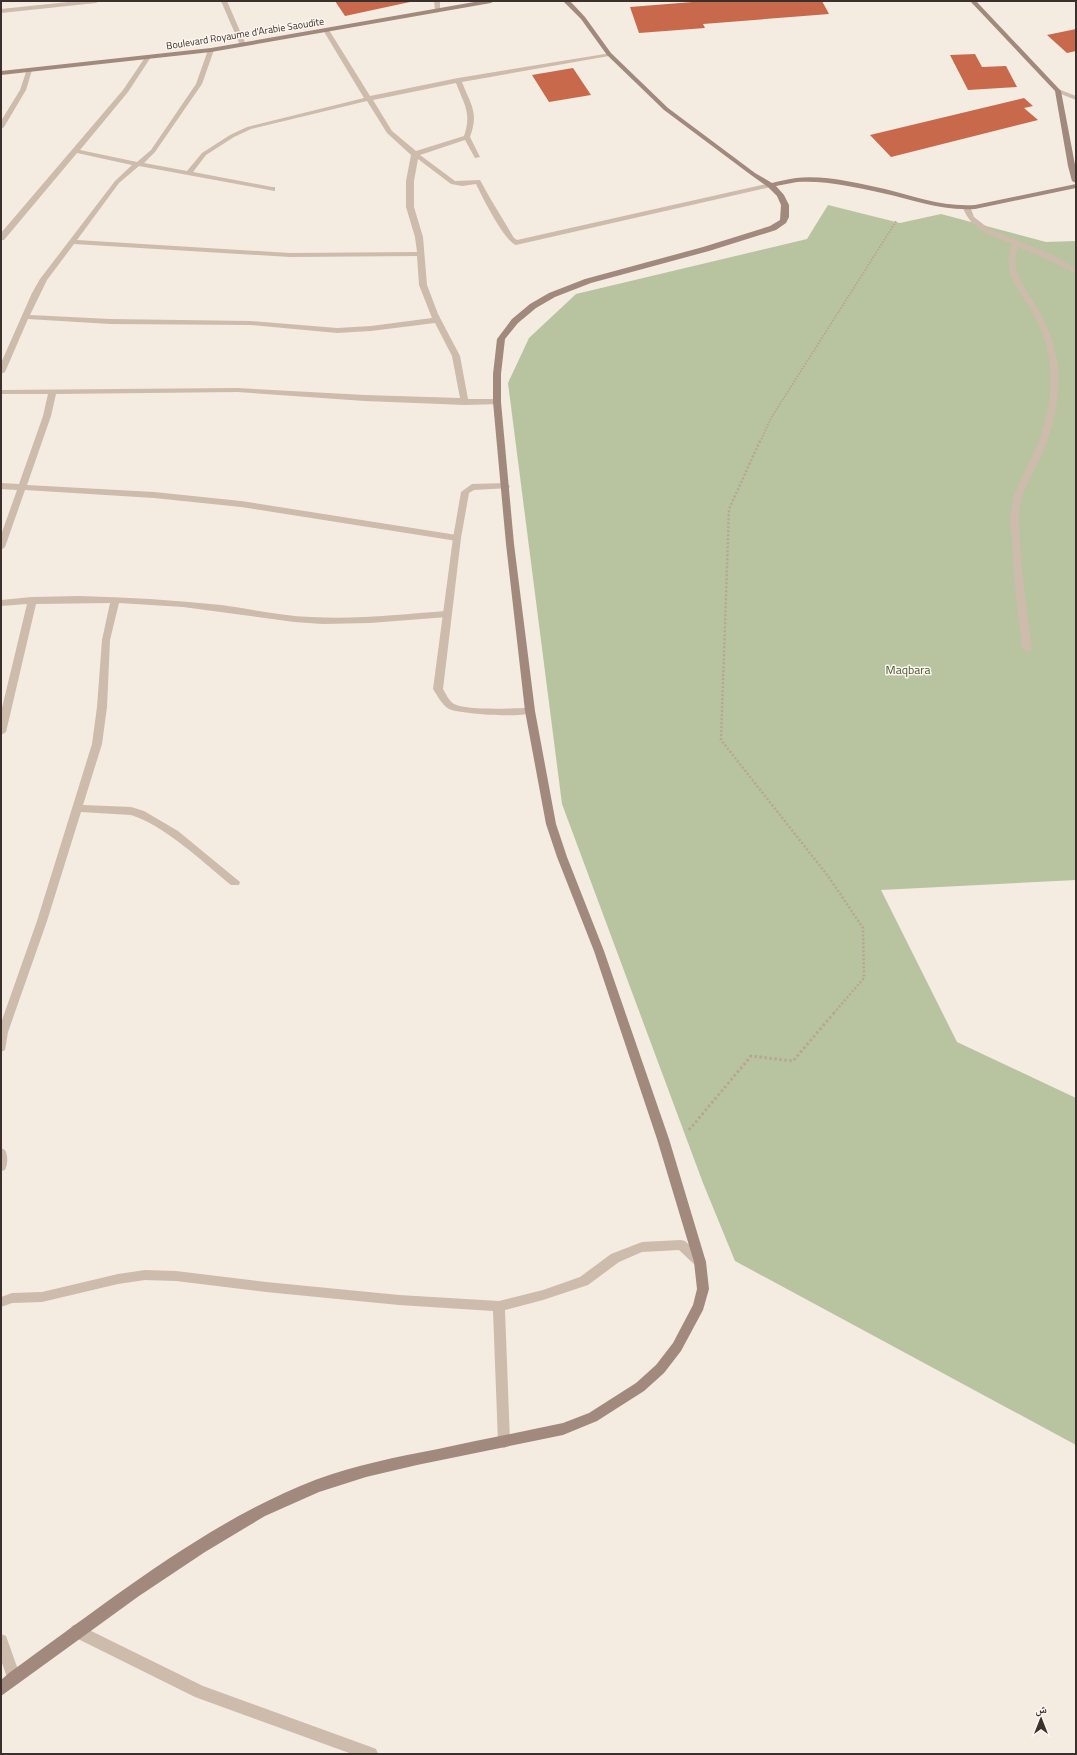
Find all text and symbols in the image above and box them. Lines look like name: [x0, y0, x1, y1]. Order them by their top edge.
street label: Boulevard Royaume d'Arabie Saoudite: [165, 14, 325, 53]
park label: Maqbara: [886, 660, 930, 679]
north arrow: [1021, 1699, 1061, 1739]
text: ش: [1035, 1701, 1047, 1717]

